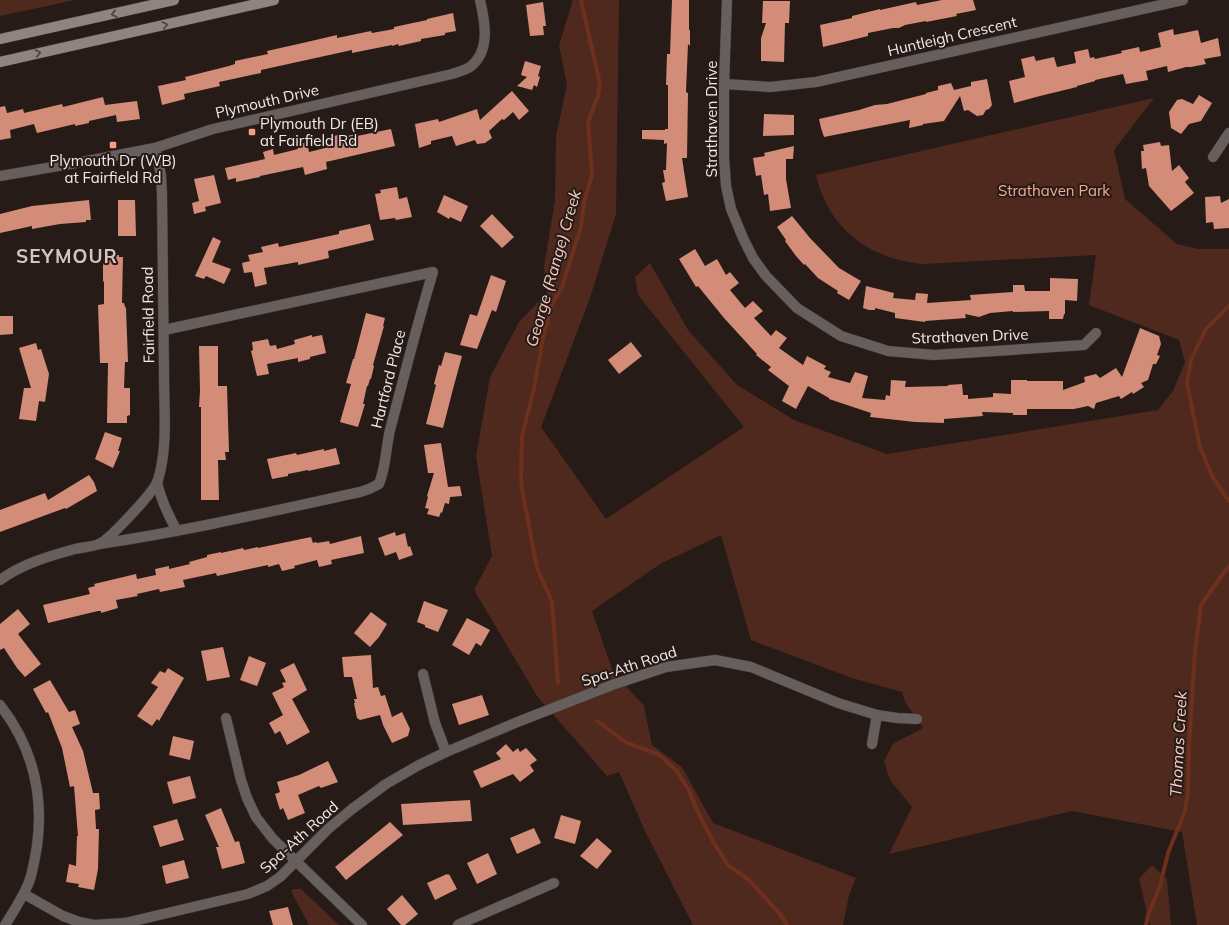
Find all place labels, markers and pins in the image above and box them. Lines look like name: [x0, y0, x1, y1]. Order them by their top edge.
place label: Plymouth Dr (EB) at Fairfield Rd: [260, 114, 379, 150]
marker: Plymouth Dr (EB) at Fairfield Rd: [247, 127, 257, 137]
marker: Plymouth Dr (WB) at Fairfield Rd: [108, 140, 118, 150]
place label: Plymouth Dr (WB) at Fairfield Rd: [49, 151, 177, 187]

